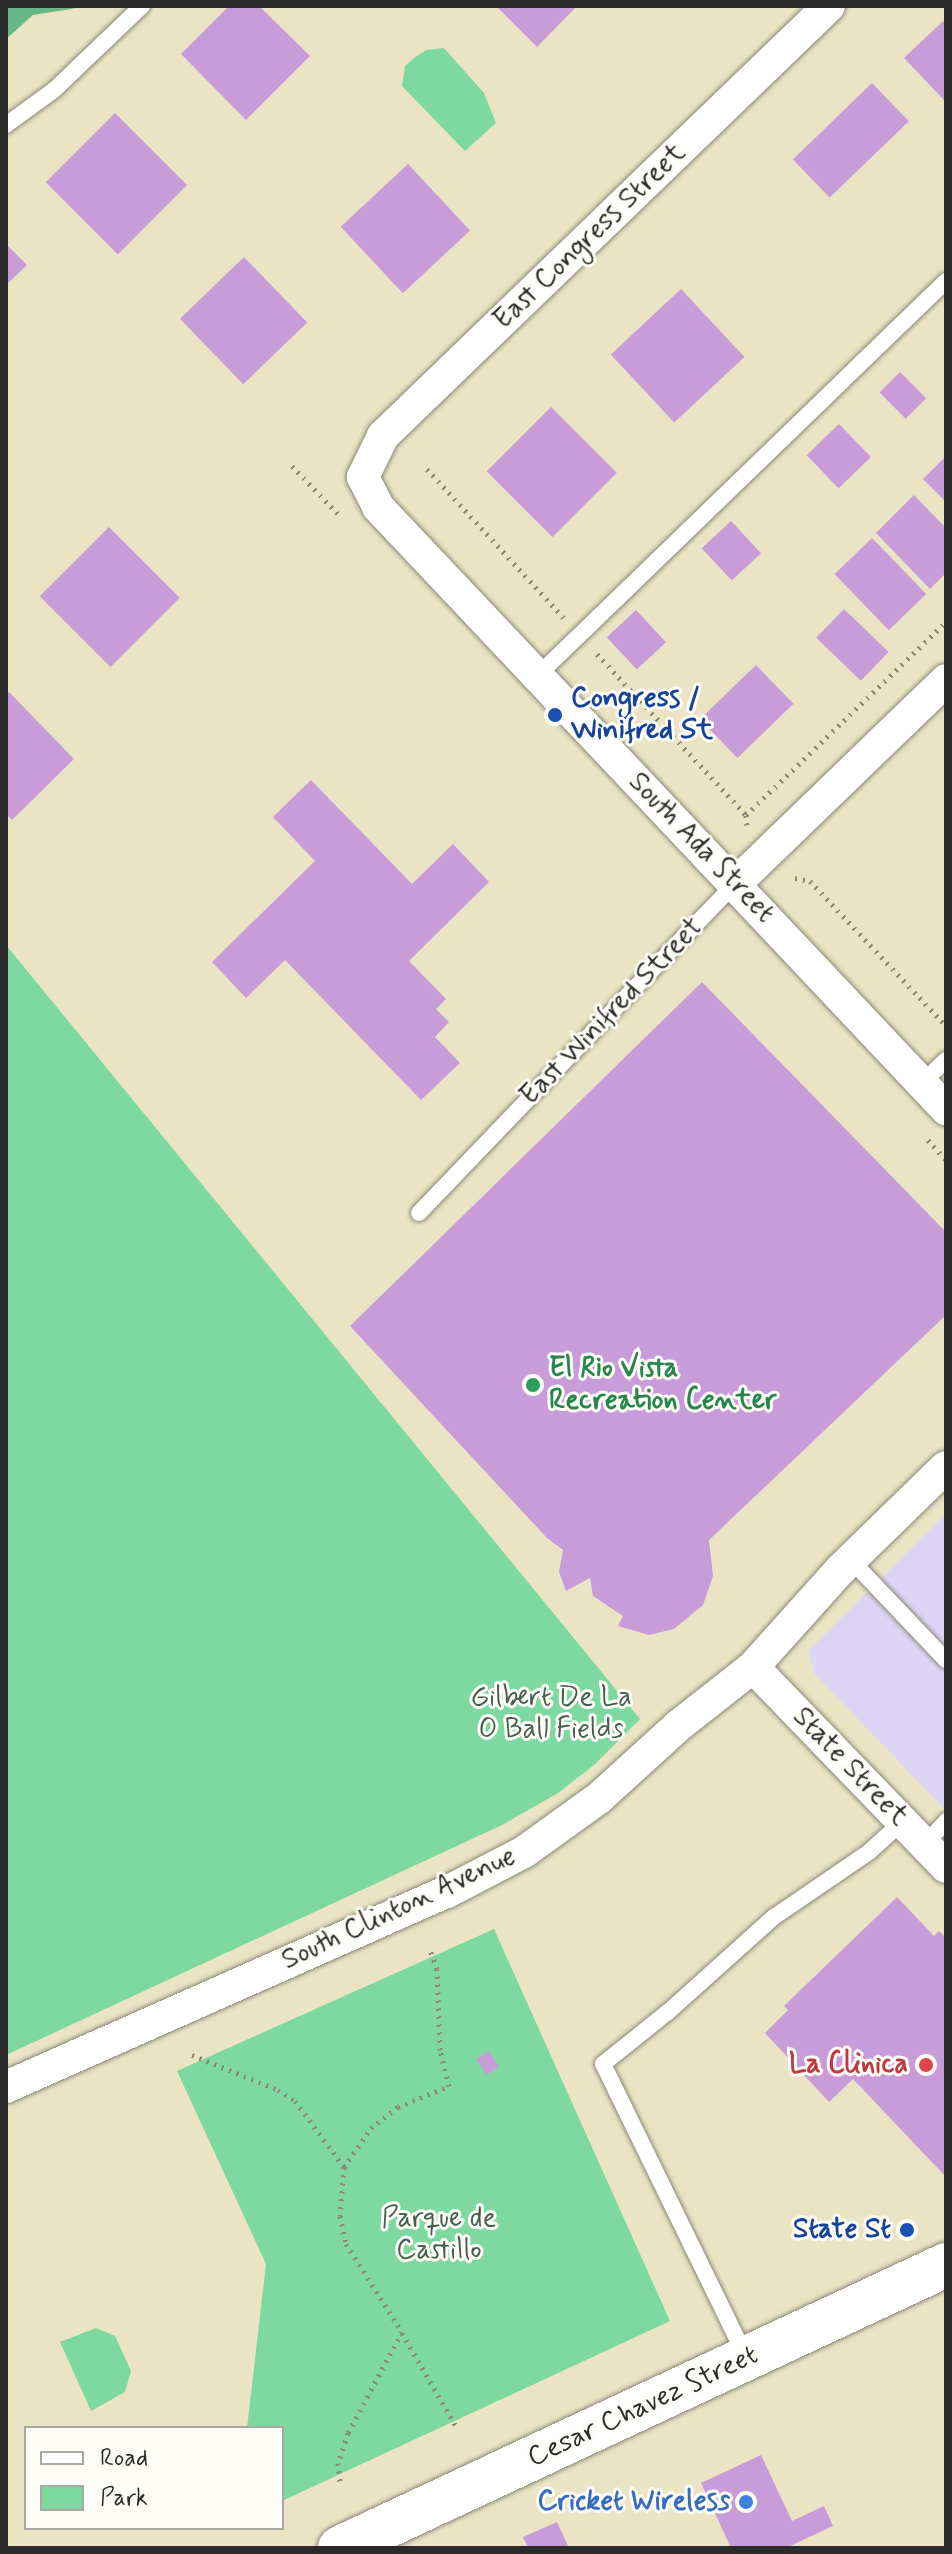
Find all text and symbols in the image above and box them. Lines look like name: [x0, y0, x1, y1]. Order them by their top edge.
street label: East Congress Street: [487, 137, 693, 337]
place label: Congress / Winifred St: [571, 682, 707, 748]
marker: Congress / Winifred St: [546, 706, 564, 724]
street label: South Ada Street: [619, 764, 783, 932]
street label: East Winifred Street: [514, 912, 710, 1112]
place label: El Rio Vista Recreation Center: [549, 1352, 772, 1418]
marker: El Rio Vista Recreation Center: [524, 1376, 542, 1394]
park label: Gilbert De La O Ball Fields: [471, 1681, 631, 1747]
street label: State Street: [785, 1701, 915, 1833]
street label: South Clinton Avenue: [275, 1839, 523, 1979]
place label: La Clinica: [786, 2048, 908, 2082]
marker: La Clinica: [915, 2054, 937, 2076]
park label: Parque de Castillo: [382, 2202, 496, 2268]
place label: State St: [793, 2213, 891, 2247]
marker: State St: [898, 2221, 916, 2239]
street label: Cesar Chavez Street: [520, 2338, 766, 2476]
legend: [24, 2426, 284, 2530]
text: Road: [100, 2443, 148, 2474]
text: Park: [100, 2483, 148, 2514]
place label: Cricket Wireless: [537, 2485, 730, 2519]
marker: Cricket Wireless: [737, 2493, 755, 2511]

